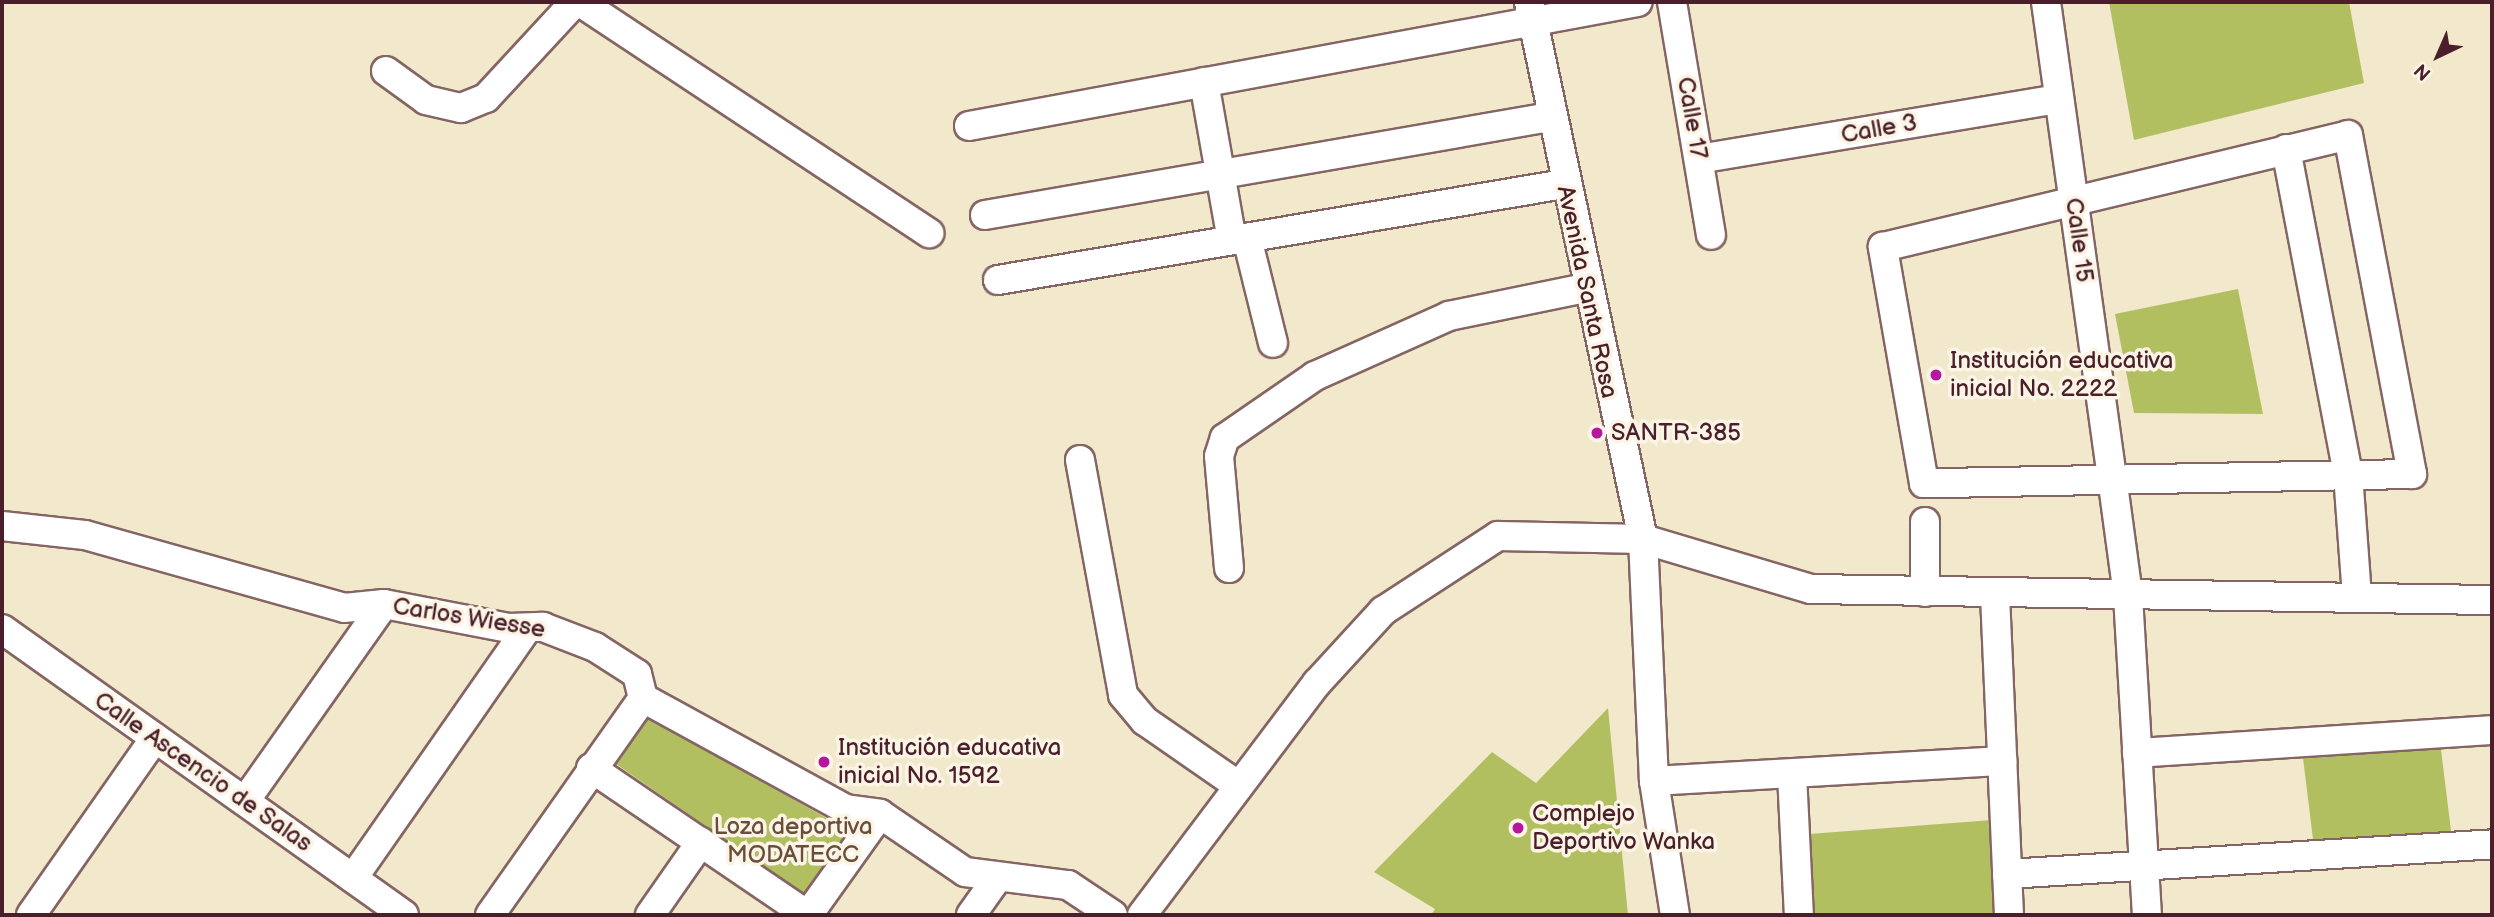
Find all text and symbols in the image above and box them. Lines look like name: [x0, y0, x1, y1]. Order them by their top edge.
north arrow: [2403, 21, 2473, 91]
text: N: [2410, 58, 2436, 85]
street label: Calle 17: [1671, 75, 1713, 161]
street label: Calle 3: [1839, 108, 1919, 150]
street label: Avenida Santa Rosa: [1550, 183, 1624, 401]
street label: Calle 15: [2059, 196, 2099, 284]
place label: Institución educativa inicial No. 2222: [1950, 347, 2173, 403]
marker: Institución educativa inicial No. 2222: [1928, 367, 1944, 383]
place label: SANTR-385: [1611, 419, 1741, 447]
marker: SANTR-385: [1589, 425, 1605, 441]
street label: Carlos Wiesse: [390, 592, 548, 644]
street label: Calle Ascencio de Salas: [88, 686, 318, 858]
place label: Institución educativa inicial No. 1592: [838, 734, 1061, 790]
marker: Institución educativa inicial No. 1592: [816, 754, 832, 770]
place label: Complejo Deportivo Wanka: [1532, 800, 1716, 856]
park label: Loza deportiva MODATECC: [713, 813, 873, 869]
marker: Complejo Deportivo Wanka: [1510, 820, 1526, 836]

